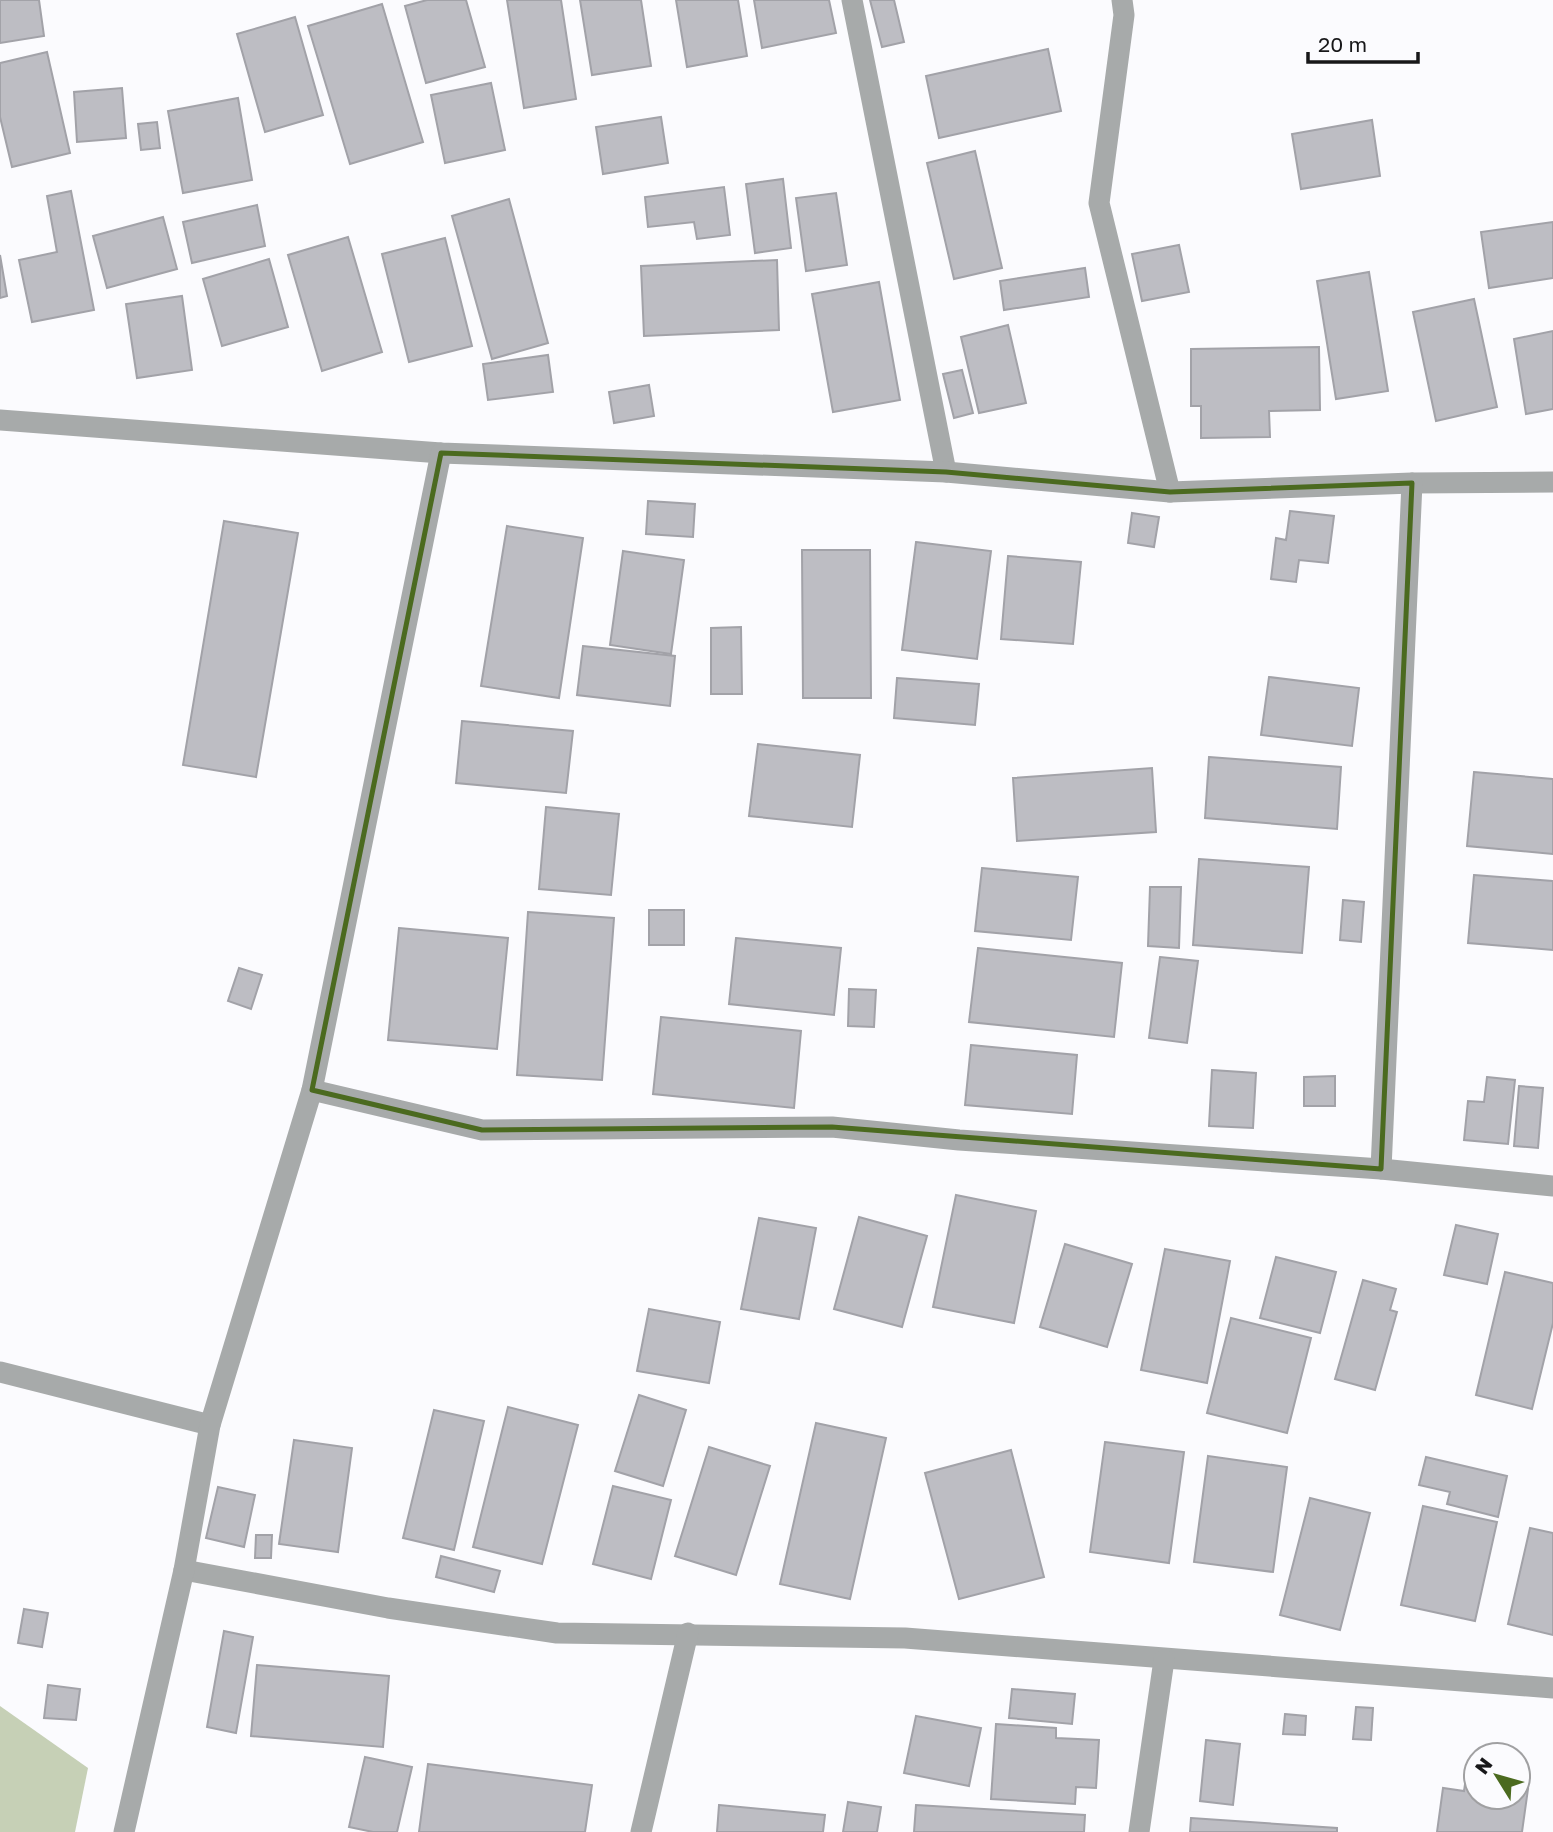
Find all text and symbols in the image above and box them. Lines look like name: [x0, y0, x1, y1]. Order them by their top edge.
scale bar: [1308, 21, 1418, 65]
text: 20 m: [1318, 31, 1367, 57]
north arrow: [1462, 1741, 1532, 1811]
text: N: [1469, 1753, 1497, 1778]

